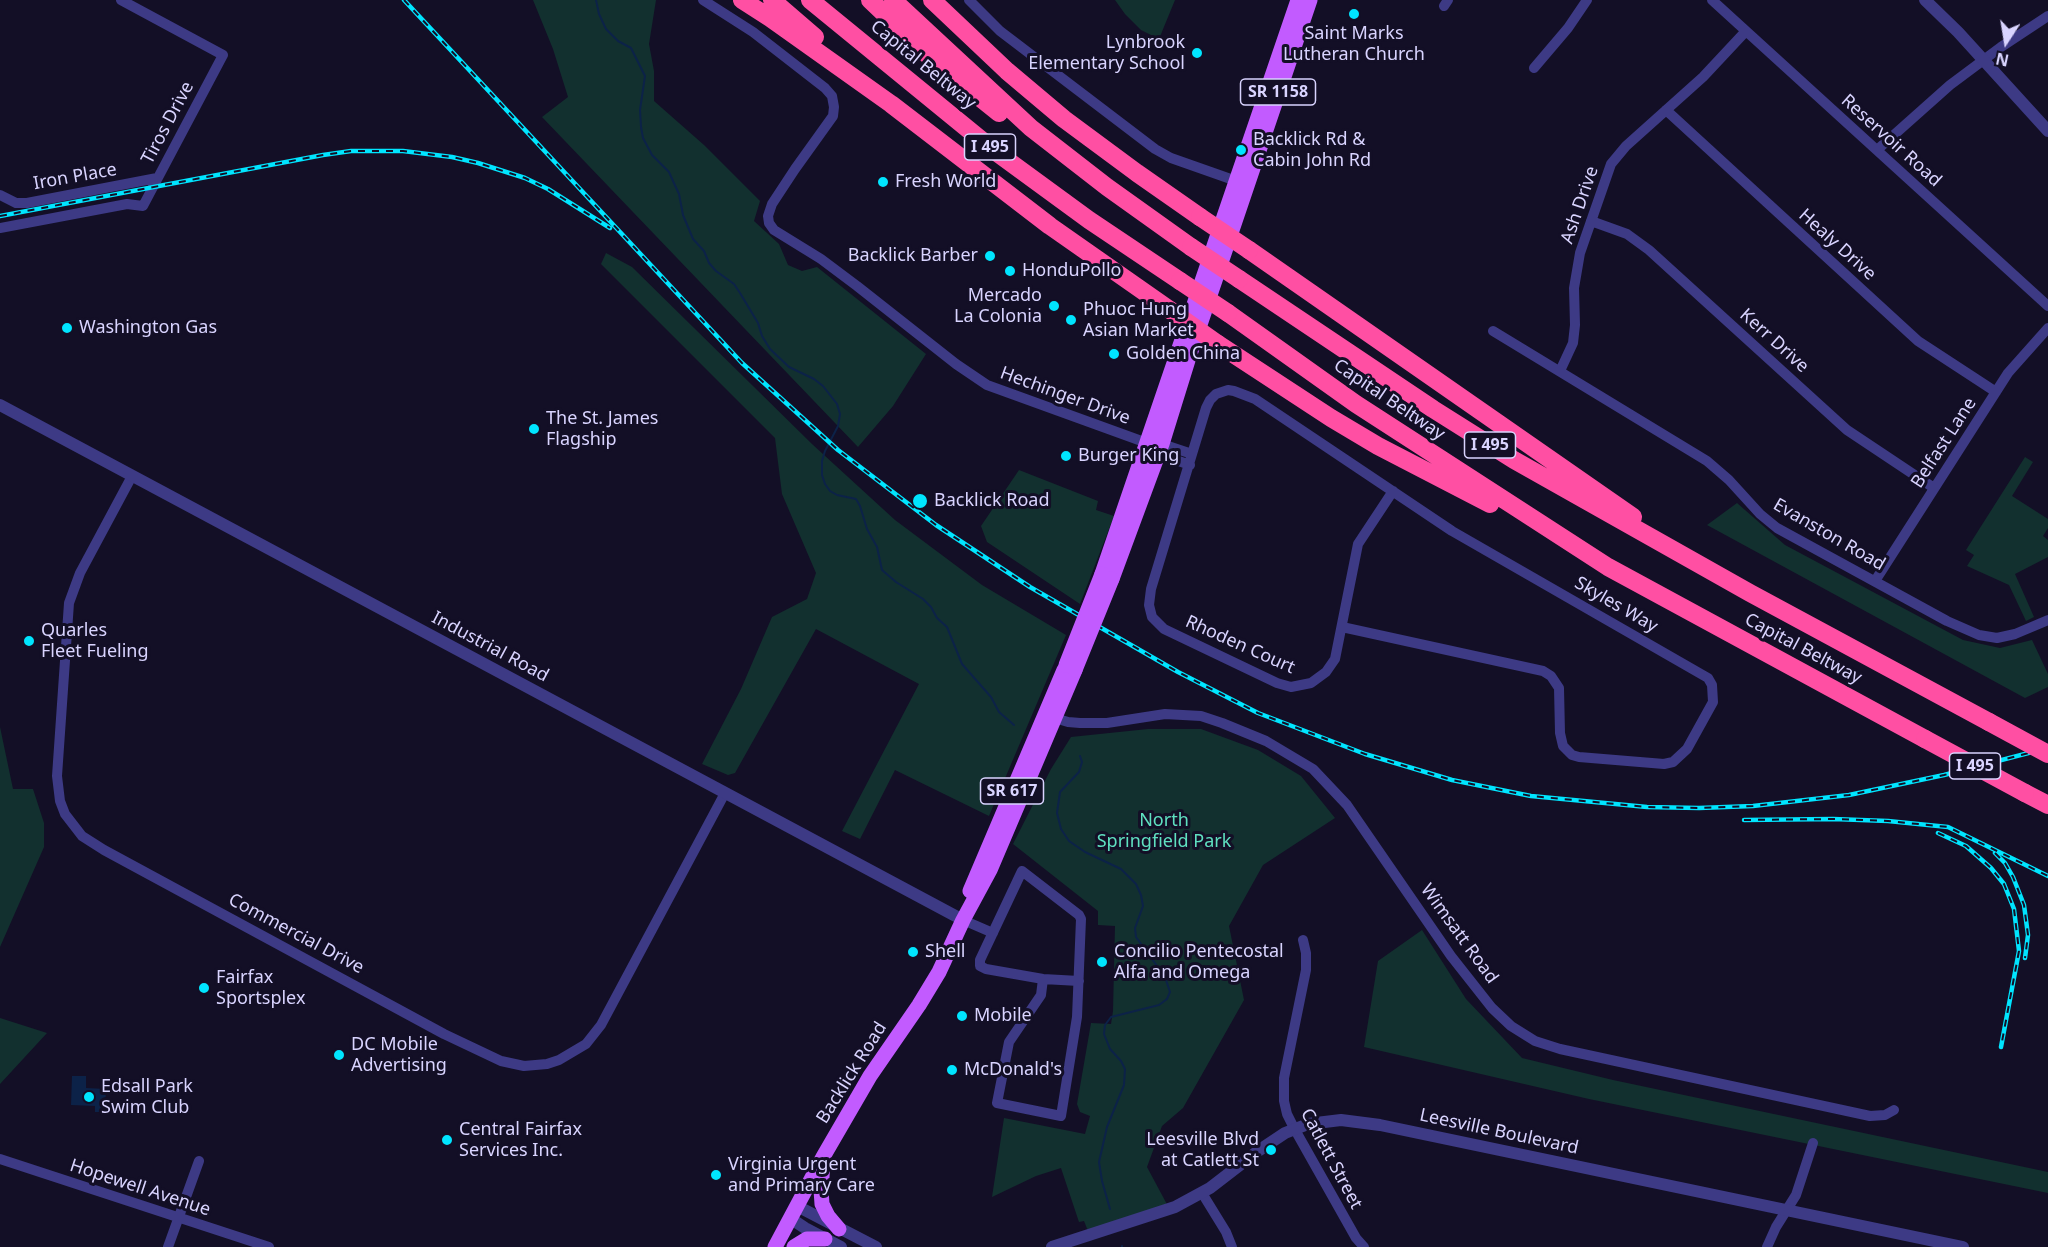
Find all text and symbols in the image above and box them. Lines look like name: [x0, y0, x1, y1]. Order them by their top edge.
marker: Saint Marks Lutheran Church: [1347, 7, 1361, 21]
north arrow: [1976, 12, 2036, 72]
street label: Capital Beltway: [866, 16, 980, 114]
place label: Saint Marks Lutheran Church: [1283, 23, 1425, 66]
place label: Lynbrook Elementary School: [1028, 32, 1185, 74]
marker: Lynbrook Elementary School: [1190, 46, 1204, 60]
text: N: [1994, 47, 2011, 72]
street label: Tiros Drive: [137, 78, 199, 168]
road number: SR 1158: [1240, 79, 1316, 105]
street label: Reservoir Road: [1836, 90, 1946, 192]
place label: Backlick Rd & Cabin John Rd: [1253, 129, 1371, 172]
road number: I 495: [964, 134, 1016, 160]
marker: Backlick Rd & Cabin John Rd: [1234, 143, 1248, 157]
street label: Iron Place: [32, 159, 118, 195]
street label: Ash Drive: [1557, 163, 1603, 247]
place label: Fresh World: [895, 171, 996, 193]
marker: Fresh World: [876, 175, 890, 189]
street label: Healy Drive: [1794, 205, 1880, 285]
place label: Backlick Barber: [848, 245, 978, 267]
marker: Backlick Barber: [983, 249, 997, 263]
place label: HonduPollo: [1022, 260, 1122, 282]
marker: HonduPollo: [1003, 264, 1017, 278]
place label: Mercado La Colonia: [954, 285, 1042, 328]
marker: Mercado La Colonia: [1047, 299, 1061, 313]
place label: Phuoc Hung Asian Market: [1083, 299, 1194, 342]
street label: Kerr Drive: [1735, 304, 1813, 378]
marker: Phuoc Hung Asian Market: [1064, 313, 1078, 327]
place label: Washington Gas: [79, 317, 217, 339]
marker: Washington Gas: [60, 321, 74, 335]
place label: Golden China: [1126, 343, 1240, 365]
marker: Golden China: [1107, 347, 1121, 361]
street label: Capital Beltway: [1329, 355, 1449, 445]
street label: Hechinger Drive: [997, 362, 1133, 430]
street label: Belfast Lane: [1907, 394, 1981, 492]
place label: The St. James Flagship: [546, 408, 658, 450]
marker: The St. James Flagship: [527, 422, 541, 436]
road number: I 495: [1464, 432, 1516, 458]
place label: Burger King: [1078, 445, 1179, 467]
marker: Burger King: [1059, 449, 1073, 463]
place label: Backlick Road: [934, 490, 1050, 512]
marker: Backlick Road: [911, 492, 929, 510]
street label: Evanston Road: [1769, 494, 1889, 576]
street label: Skyles Way: [1571, 573, 1661, 637]
street label: Industrial Road: [428, 607, 552, 687]
street label: Capital Beltway: [1741, 609, 1865, 689]
street label: Rhoden Court: [1182, 611, 1298, 679]
place label: Quarles Fleet Fueling: [41, 620, 149, 662]
marker: Quarles Fleet Fueling: [22, 634, 36, 648]
road number: I 495: [1950, 753, 2000, 779]
road number: SR 617: [980, 778, 1044, 804]
park label: North Springfield Park: [1097, 810, 1231, 852]
street label: Wimsatt Road: [1416, 880, 1502, 988]
street label: Commercial Drive: [225, 889, 367, 979]
place label: Shell: [925, 941, 965, 963]
place label: Concilio Pentecostal Alfa and Omega: [1114, 941, 1284, 984]
marker: Shell: [906, 945, 920, 959]
marker: Concilio Pentecostal Alfa and Omega: [1095, 955, 1109, 969]
place label: Fairfax Sportsplex: [216, 967, 305, 1010]
marker: Fairfax Sportsplex: [197, 981, 211, 995]
place label: Mobile: [974, 1005, 1032, 1027]
marker: Mobile: [955, 1009, 969, 1023]
street label: Backlick Road: [812, 1018, 892, 1128]
place label: DC Mobile Advertising: [351, 1034, 447, 1076]
marker: DC Mobile Advertising: [332, 1048, 346, 1062]
place label: McDonald's: [964, 1059, 1062, 1081]
marker: McDonald's: [945, 1063, 959, 1077]
place label: Edsall Park Swim Club: [101, 1076, 193, 1118]
marker: Edsall Park Swim Club: [82, 1090, 96, 1104]
street label: Catlett Street: [1295, 1105, 1367, 1213]
street label: Leesville Boulevard: [1418, 1105, 1580, 1159]
place label: Central Fairfax Services Inc.: [459, 1119, 582, 1162]
place label: Leesville Blvd at Catlett St: [1146, 1129, 1259, 1172]
marker: Central Fairfax Services Inc.: [440, 1133, 454, 1147]
marker: Leesville Blvd at Catlett St: [1264, 1143, 1278, 1157]
place label: Virginia Urgent and Primary Care: [728, 1154, 875, 1196]
street label: Hopewell Avenue: [67, 1155, 213, 1221]
marker: Virginia Urgent and Primary Care: [709, 1168, 723, 1182]

